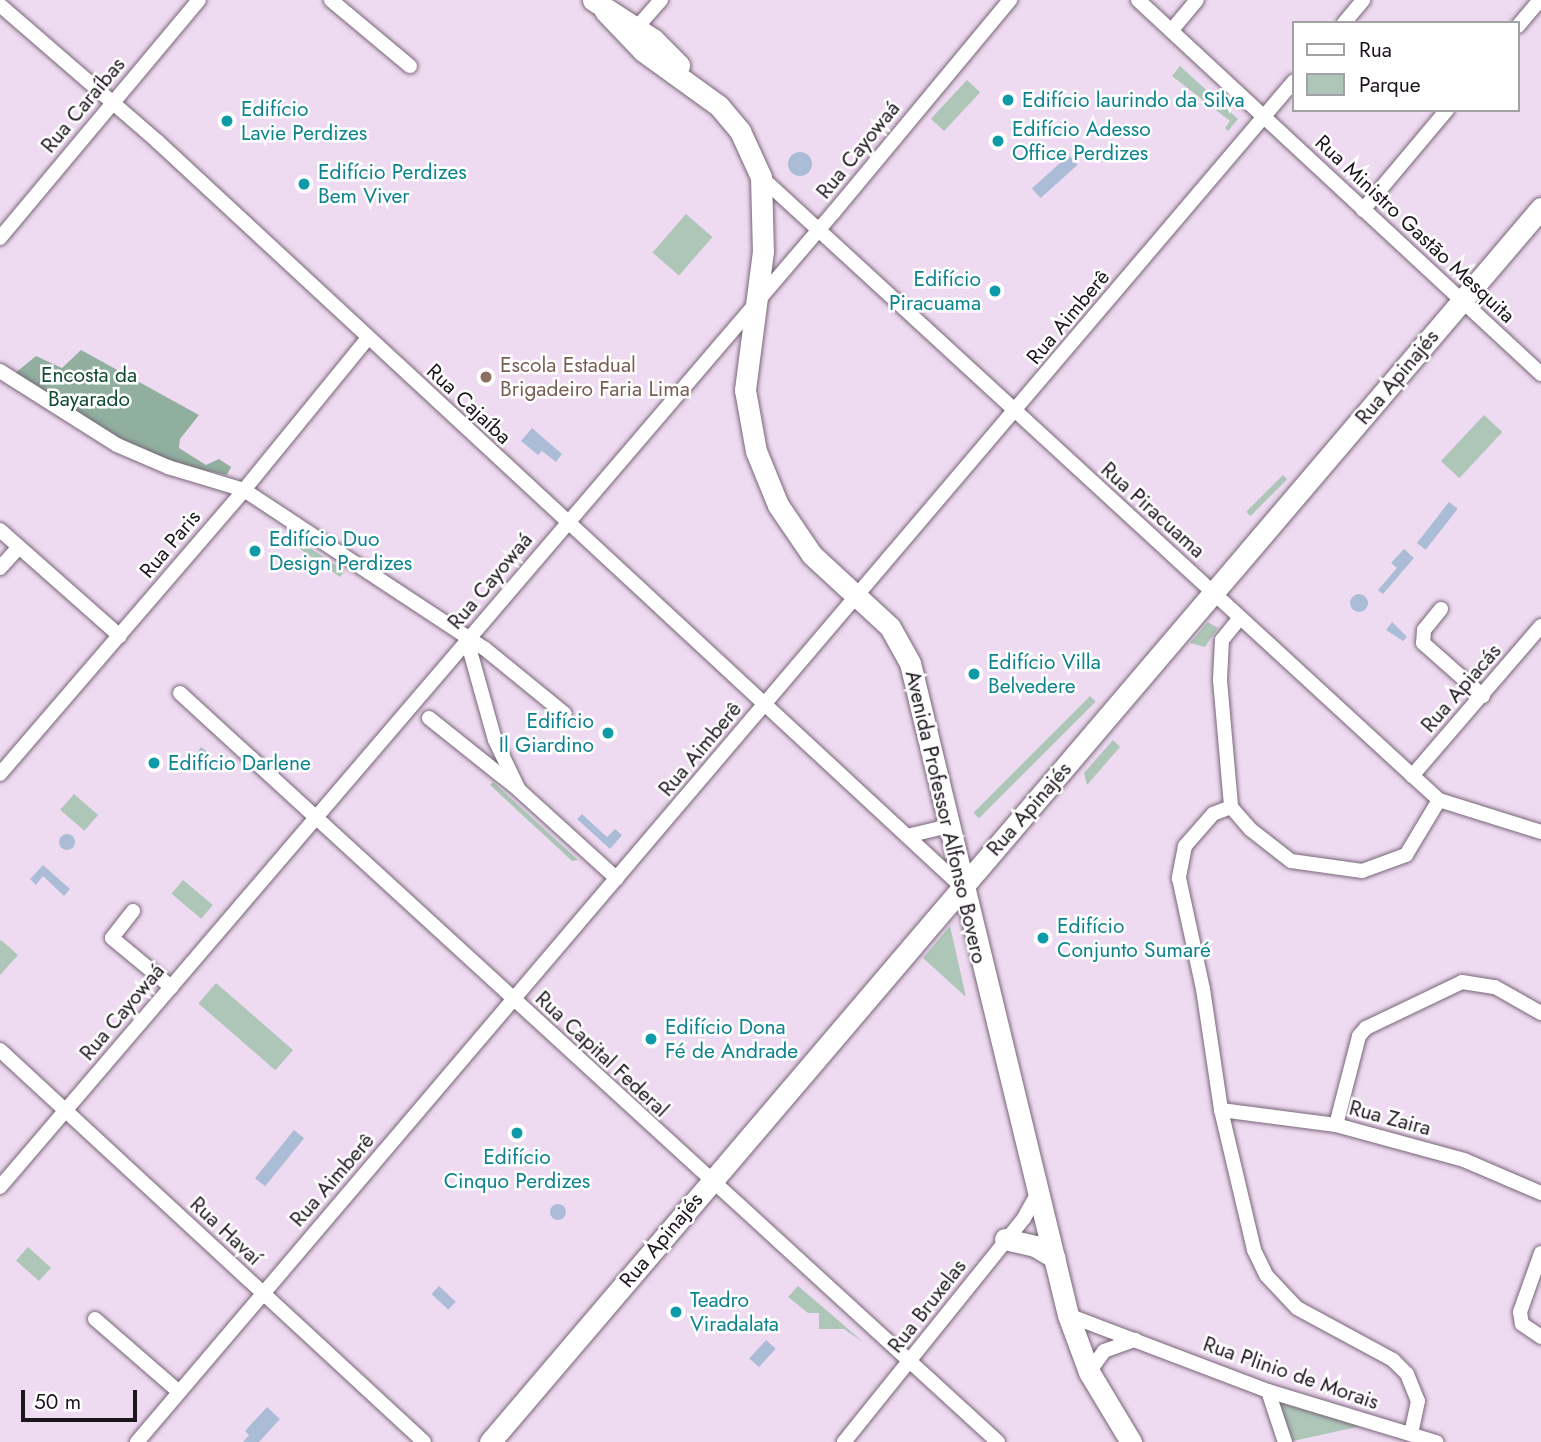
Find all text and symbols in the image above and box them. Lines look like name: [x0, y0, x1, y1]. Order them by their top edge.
legend: [1292, 21, 1520, 112]
text: Rua: [1359, 35, 1392, 65]
street label: Rua Caraíbas: [36, 52, 130, 158]
text: Parque: [1359, 70, 1421, 100]
place label: Edifício laurindo da Silva: [1022, 87, 1245, 113]
marker: Edifício laurindo da Silva: [1000, 92, 1016, 108]
place label: Edifício Lavie Perdizes: [241, 96, 367, 146]
street label: Rua Cayowaá: [811, 96, 905, 204]
marker: Edifício Lavie Perdizes: [219, 113, 235, 129]
place label: Edifício Adesso Office Perdizes: [1012, 116, 1151, 166]
street label: Rua Ministro Gastão Mesquita: [1310, 130, 1520, 328]
marker: Edifício Adesso Office Perdizes: [990, 133, 1006, 149]
place label: Edifício Perdizes Bem Viver: [318, 159, 467, 209]
marker: Edifício Perdizes Bem Viver: [296, 176, 312, 192]
street label: Rua Aimberê: [1021, 265, 1115, 369]
place label: Edifício Piracuama: [889, 266, 981, 316]
marker: Edifício Piracuama: [987, 283, 1003, 299]
street label: Rua Apinajés: [1350, 324, 1444, 430]
place label: Escola Estadual Brigadeiro Faria Lima: [500, 352, 690, 402]
street label: Rua Cajaíba: [421, 358, 517, 450]
park label: Encosta da Bayarado: [41, 362, 137, 412]
marker: Escola Estadual Brigadeiro Faria Lima: [478, 369, 494, 385]
street label: Rua Piracuama: [1096, 457, 1210, 563]
street label: Rua Paris: [134, 505, 206, 583]
place label: Edifício Duo Design Perdizes: [269, 526, 412, 576]
street label: Rua Cayowaá: [442, 528, 538, 634]
marker: Edifício Duo Design Perdizes: [247, 543, 263, 559]
street label: Rua Apiacás: [1416, 639, 1506, 737]
place label: Edifício Villa Belvedere: [988, 649, 1101, 699]
marker: Edifício Villa Belvedere: [966, 666, 982, 682]
street label: Avenida Professor Alfonso Bovero: [900, 668, 992, 966]
street label: Rua Aimberê: [653, 697, 747, 801]
place label: Edifício Il Giardino: [499, 708, 594, 758]
marker: Edifício Il Giardino: [600, 725, 616, 741]
place label: Edifício Darlene: [168, 750, 311, 776]
marker: Edifício Darlene: [146, 755, 162, 771]
street label: Rua Apinajés: [981, 757, 1077, 861]
place label: Edifício Conjunto Sumaré: [1057, 913, 1211, 963]
marker: Edifício Conjunto Sumaré: [1035, 930, 1051, 946]
street label: Rua Cayowaá: [74, 959, 170, 1065]
street label: Rua Capital Federal: [530, 986, 674, 1122]
place label: Edifício Dona Fé de Andrade: [665, 1014, 798, 1064]
marker: Edifício Dona Fé de Andrade: [643, 1031, 659, 1047]
street label: Rua Zaira: [1346, 1095, 1434, 1141]
marker: Edifício Cinquo Perdizes: [509, 1125, 525, 1141]
street label: Rua Aimberê: [285, 1128, 379, 1232]
place label: Edifício Cinquo Perdizes: [444, 1144, 590, 1194]
street label: Rua Apinajés: [614, 1187, 708, 1293]
street label: Rua Havaí: [185, 1191, 267, 1271]
street label: Rua Bruxelas: [883, 1254, 971, 1358]
place label: Teadro Viradalata: [690, 1287, 779, 1337]
marker: Teadro Viradalata: [668, 1304, 684, 1320]
street label: Rua Plinio de Morais: [1200, 1331, 1382, 1415]
scale bar: [24, 1376, 140, 1420]
text: 50 m: [34, 1387, 81, 1417]

